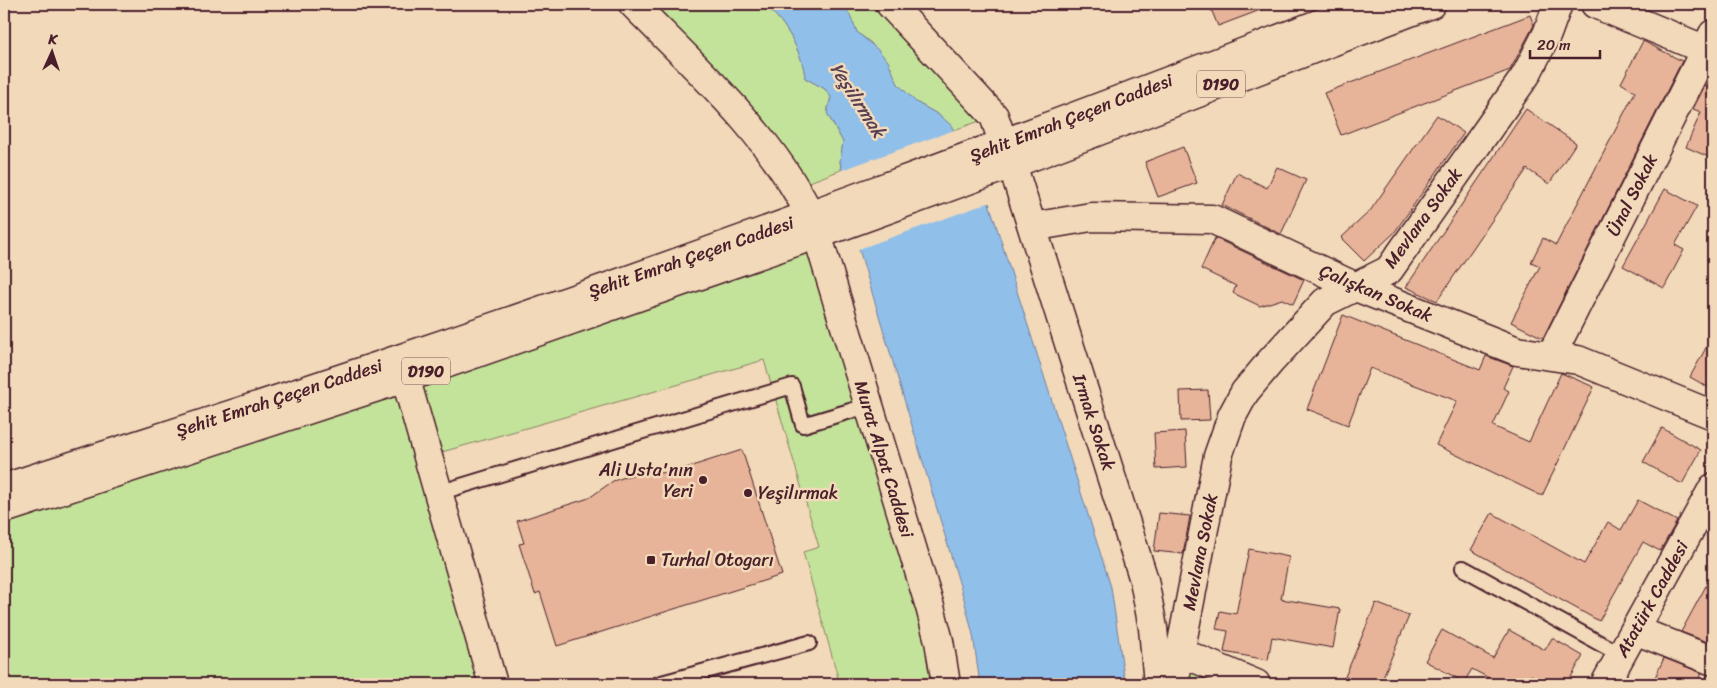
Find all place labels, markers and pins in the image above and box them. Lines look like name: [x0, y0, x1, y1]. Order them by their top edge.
place label: Ali Usta'nın Yeri: [598, 454, 694, 507]
marker: Ali Usta'nın Yeri: [697, 474, 709, 486]
place label: Yeşilırmak: [758, 477, 838, 509]
marker: Yeşilırmak: [742, 487, 754, 499]
place label: Turhal Otogarı: [661, 544, 774, 576]
marker: Turhal Otogarı: [645, 554, 657, 566]

